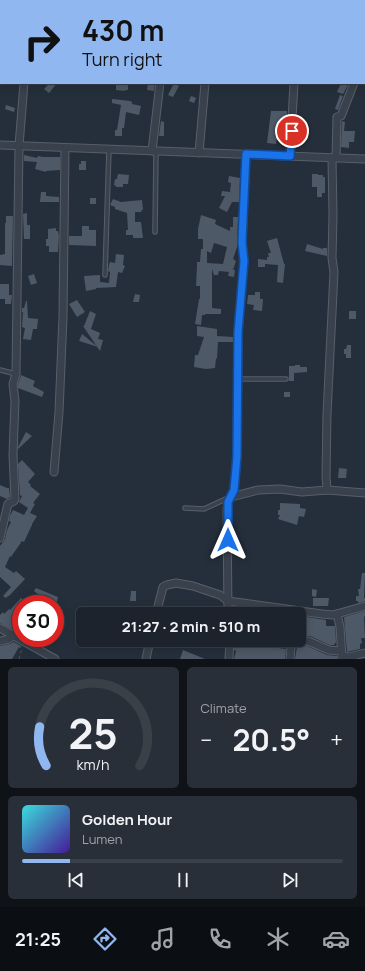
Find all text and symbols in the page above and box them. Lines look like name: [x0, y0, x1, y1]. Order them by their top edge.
text: 430 m: [82, 11, 165, 49]
icon: right: [16, 16, 68, 68]
text: Turn right: [82, 47, 163, 71]
pin: [275, 114, 309, 148]
icon: arrive: [281, 120, 303, 142]
position arrow: [207, 519, 249, 561]
speed limit sign: 30: [12, 595, 64, 647]
text: 21:27 · 2 min · 510 m: [122, 616, 260, 637]
text: Climate: [201, 699, 247, 717]
text: 25: [69, 704, 118, 760]
text: 20.5°: [232, 719, 310, 760]
text: −: [201, 725, 212, 755]
text: +: [330, 725, 343, 755]
text: km/h: [77, 754, 110, 773]
text: Golden Hour: [82, 809, 172, 830]
text: Lumen: [82, 830, 122, 848]
icon: previous: [65, 869, 87, 891]
icon: pause: [172, 869, 194, 891]
icon: next: [279, 869, 301, 891]
icon: directions: [91, 925, 119, 953]
icon: music: [149, 925, 177, 953]
icon: phone: [206, 925, 234, 953]
icon: climate: [264, 925, 292, 953]
icon: car: [322, 925, 350, 953]
text: 21:25: [15, 927, 61, 951]

